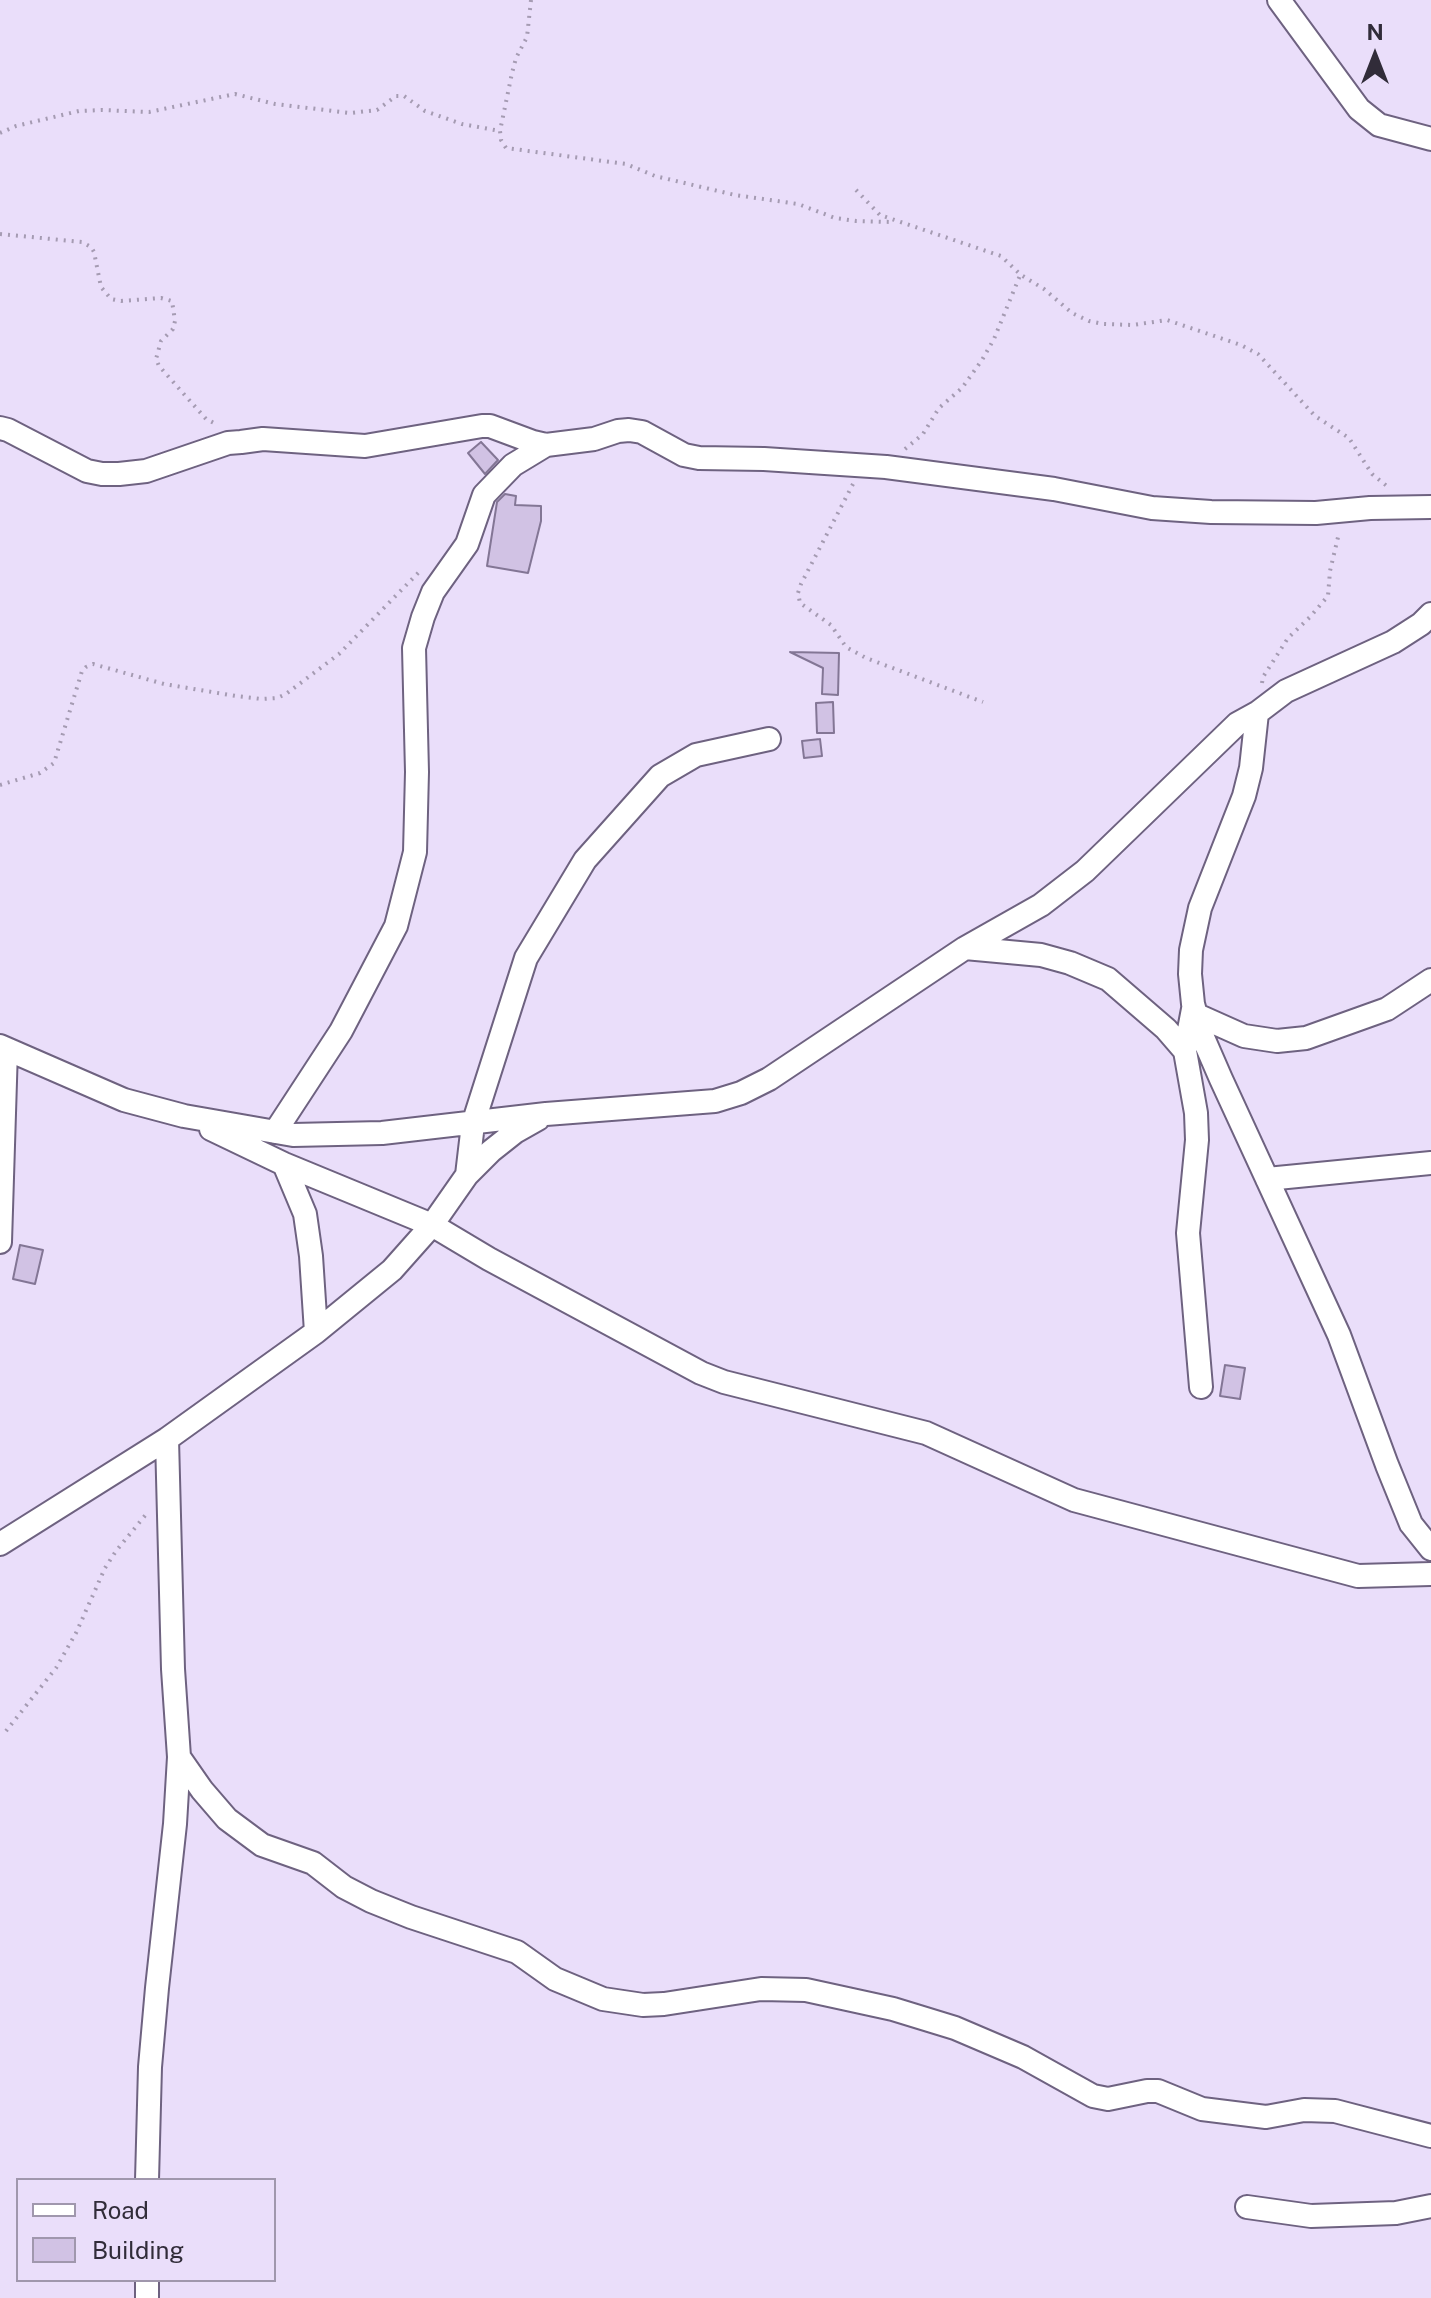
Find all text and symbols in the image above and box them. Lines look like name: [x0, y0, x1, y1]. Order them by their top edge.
north arrow: [1335, 16, 1415, 96]
text: N: [1366, 19, 1384, 45]
legend: [16, 2178, 276, 2282]
text: Road: [92, 2196, 149, 2224]
text: Building: [92, 2236, 184, 2264]

